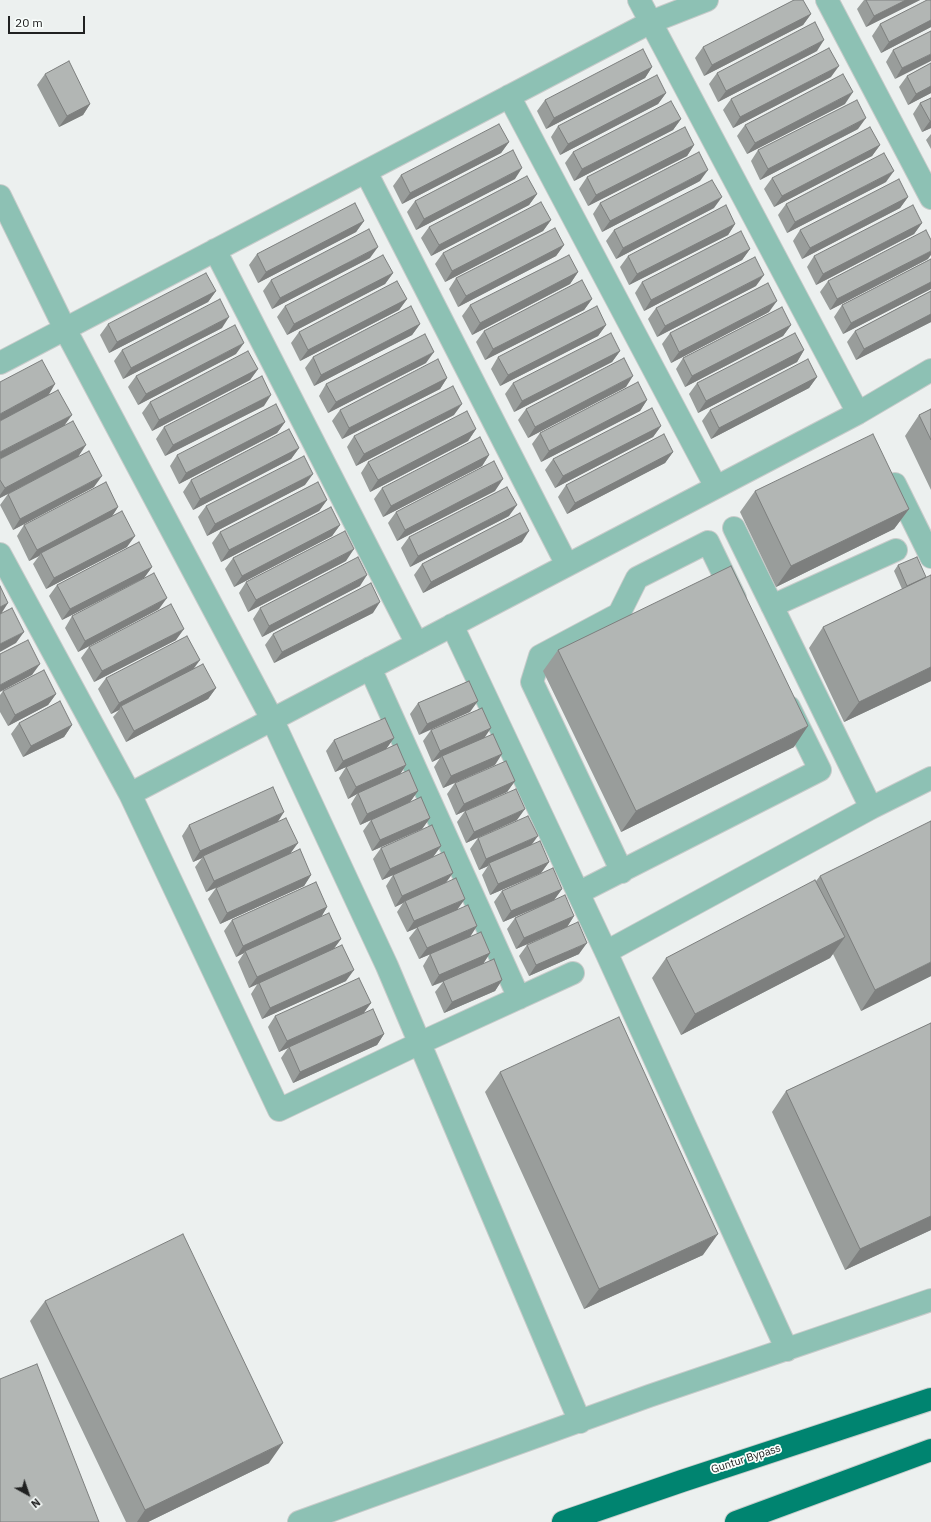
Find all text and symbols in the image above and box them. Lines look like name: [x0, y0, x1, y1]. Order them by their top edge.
scale bar: [10, 8, 87, 34]
text: 20 m: [15, 15, 43, 30]
street label: Guntur Bypass: [710, 1442, 782, 1476]
north arrow: [8, 1474, 48, 1514]
text: N: [28, 1495, 43, 1511]

